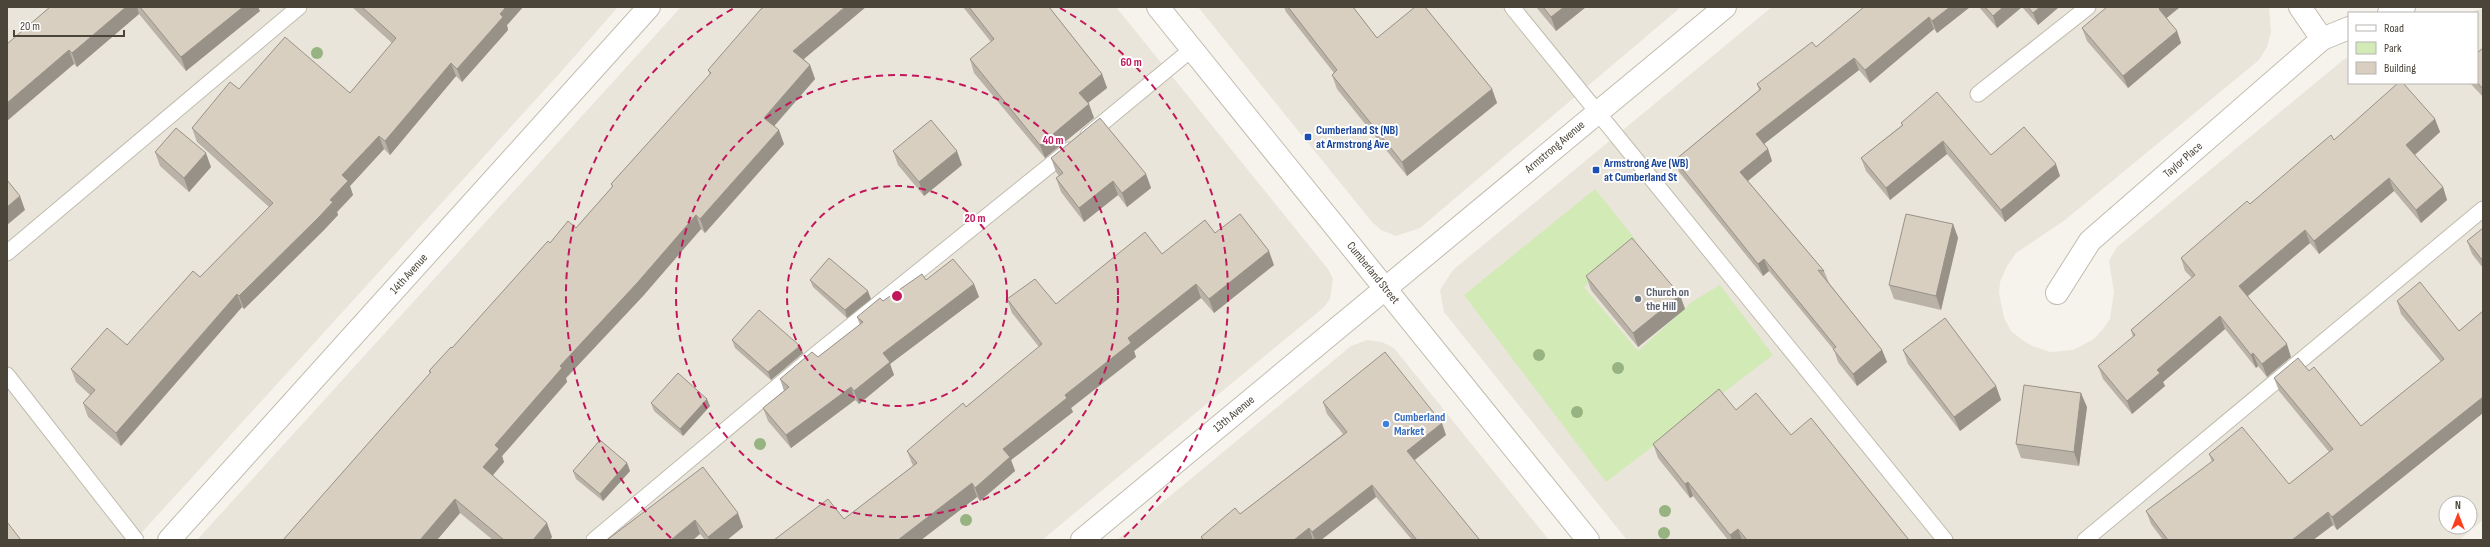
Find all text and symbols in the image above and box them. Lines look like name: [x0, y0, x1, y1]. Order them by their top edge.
scale bar: [14, 12, 124, 38]
legend: [2348, 12, 2478, 84]
text: 20 m: [20, 19, 40, 34]
text: Road: [2384, 21, 2404, 36]
text: Park: [2384, 41, 2402, 56]
text: 60 m: [1120, 55, 1142, 70]
text: Building: [2384, 61, 2416, 76]
street label: Armstrong Avenue: [1521, 117, 1588, 177]
place label: Cumberland St (NB) at Armstrong Ave: [1316, 123, 1398, 152]
marker: Cumberland St (NB) at Armstrong Ave: [1303, 132, 1313, 142]
text: 40 m: [1042, 133, 1064, 148]
street label: Taylor Place: [2160, 139, 2206, 181]
place label: Armstrong Ave (WB) at Cumberland St: [1603, 156, 1689, 185]
marker: Armstrong Ave (WB) at Cumberland St: [1591, 165, 1601, 175]
text: 20 m: [965, 211, 985, 226]
street label: Cumberland Street: [1343, 239, 1403, 307]
street label: 14th Avenue: [387, 251, 431, 297]
place label: Church on the Hill: [1646, 285, 1689, 314]
centre of rings: [890, 289, 904, 303]
marker: Church on the Hill: [1633, 294, 1643, 304]
street label: 13th Avenue: [1210, 392, 1258, 436]
place label: Cumberland Market: [1394, 410, 1445, 439]
marker: Cumberland Market: [1381, 419, 1391, 429]
north arrow: [2438, 495, 2478, 535]
text: N: [2455, 499, 2461, 512]

